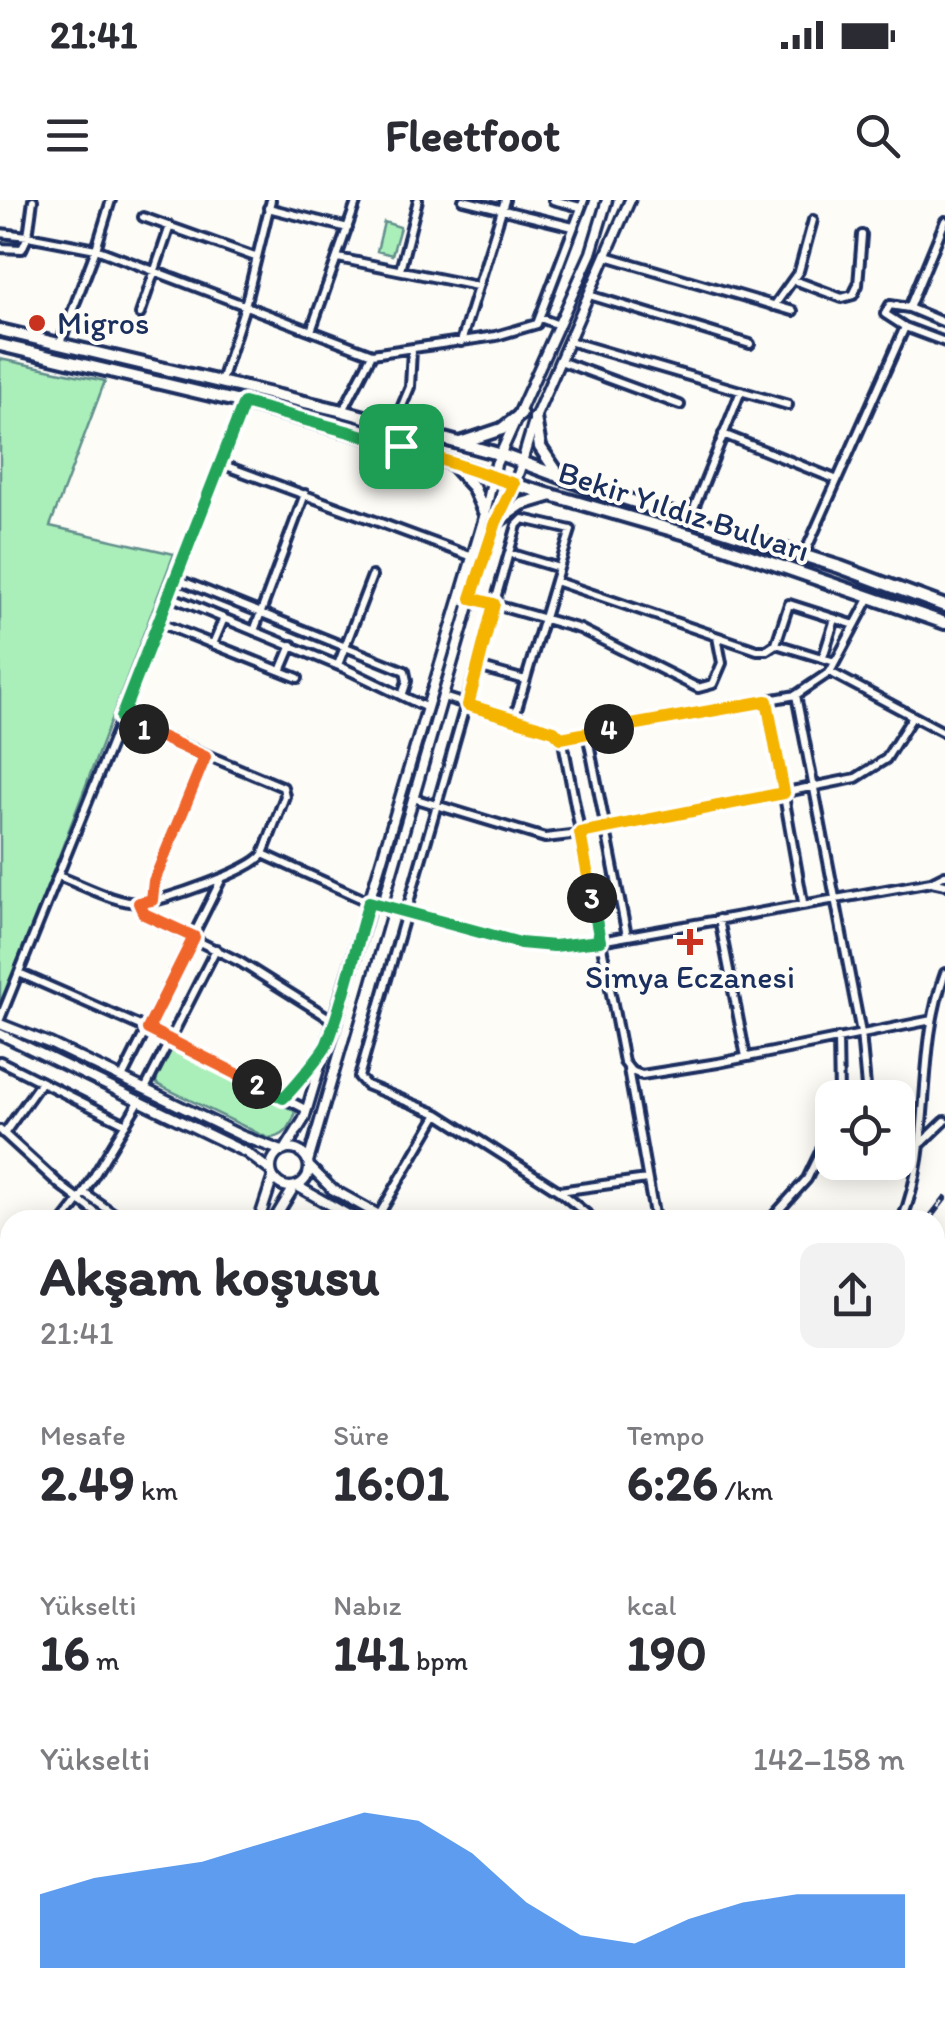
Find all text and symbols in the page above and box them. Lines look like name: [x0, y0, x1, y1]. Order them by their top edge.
text: 21:41: [50, 12, 137, 58]
icon: menu: [40, 108, 95, 163]
text: Fleetfoot: [385, 108, 560, 162]
icon: search: [850, 108, 905, 163]
place label: Migros: [57, 304, 149, 342]
marker: Migros: [26, 312, 48, 334]
pin: [359, 404, 444, 489]
icon: arrive: [374, 419, 429, 474]
street label: Bekir Yıldız Bulvarı: [554, 453, 814, 569]
pin: 1: [119, 704, 169, 754]
pin: 4: [584, 704, 634, 754]
text: 1: [138, 712, 151, 746]
text: 4: [601, 712, 617, 746]
pin: 3: [567, 873, 617, 923]
text: 3: [584, 881, 600, 915]
marker: Simya Eczanesi: [679, 931, 701, 953]
place label: Simya Eczanesi: [585, 958, 795, 996]
pin: 2: [232, 1059, 282, 1109]
text: 2: [250, 1067, 264, 1101]
map controls: [815, 1080, 915, 1180]
button: locate: [815, 1080, 915, 1180]
text: Akşam koşusu: [40, 1243, 380, 1309]
button: share: [800, 1243, 905, 1348]
text: 21:41: [40, 1314, 114, 1352]
text: Mesafe: [40, 1418, 126, 1452]
text: Süre: [333, 1418, 389, 1452]
text: Tempo: [627, 1418, 705, 1452]
text: 2.49: [40, 1452, 135, 1513]
text: 16:01: [333, 1452, 449, 1513]
text: 6:26: [627, 1452, 718, 1513]
text: km: [135, 1473, 178, 1507]
text: /km: [718, 1473, 773, 1507]
text: Yükselti: [40, 1588, 136, 1622]
text: Nabız: [333, 1588, 402, 1622]
text: kcal: [627, 1588, 676, 1622]
text: 16: [40, 1622, 90, 1683]
text: 141: [333, 1622, 410, 1683]
text: 190: [627, 1622, 707, 1683]
text: m: [90, 1643, 120, 1677]
text: bpm: [410, 1643, 468, 1677]
text: Yükselti: [40, 1740, 150, 1778]
text: 142–158 m: [753, 1740, 905, 1778]

